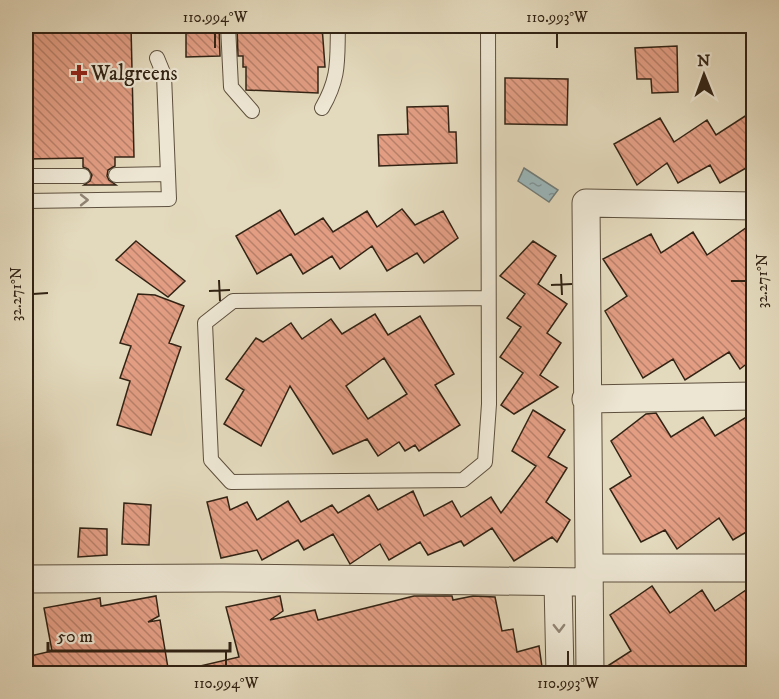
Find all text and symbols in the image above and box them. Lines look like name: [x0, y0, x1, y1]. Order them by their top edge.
text: 110.994°W: [183, 8, 248, 27]
text: 110.993°W: [526, 8, 588, 27]
north arrow: [674, 45, 734, 105]
text: N: [697, 51, 710, 71]
place label: Walgreens: [90, 61, 178, 87]
marker: Walgreens: [72, 66, 86, 80]
one-way arrow: [79, 194, 88, 206]
text: 32.271°N: [753, 254, 772, 308]
text: 32.271°N: [7, 267, 26, 321]
scale bar: [48, 615, 230, 653]
one-way arrow: [553, 623, 565, 632]
text: 50 m: [57, 626, 93, 648]
text: 110.994°W: [194, 674, 259, 693]
text: 110.993°W: [537, 674, 599, 693]

